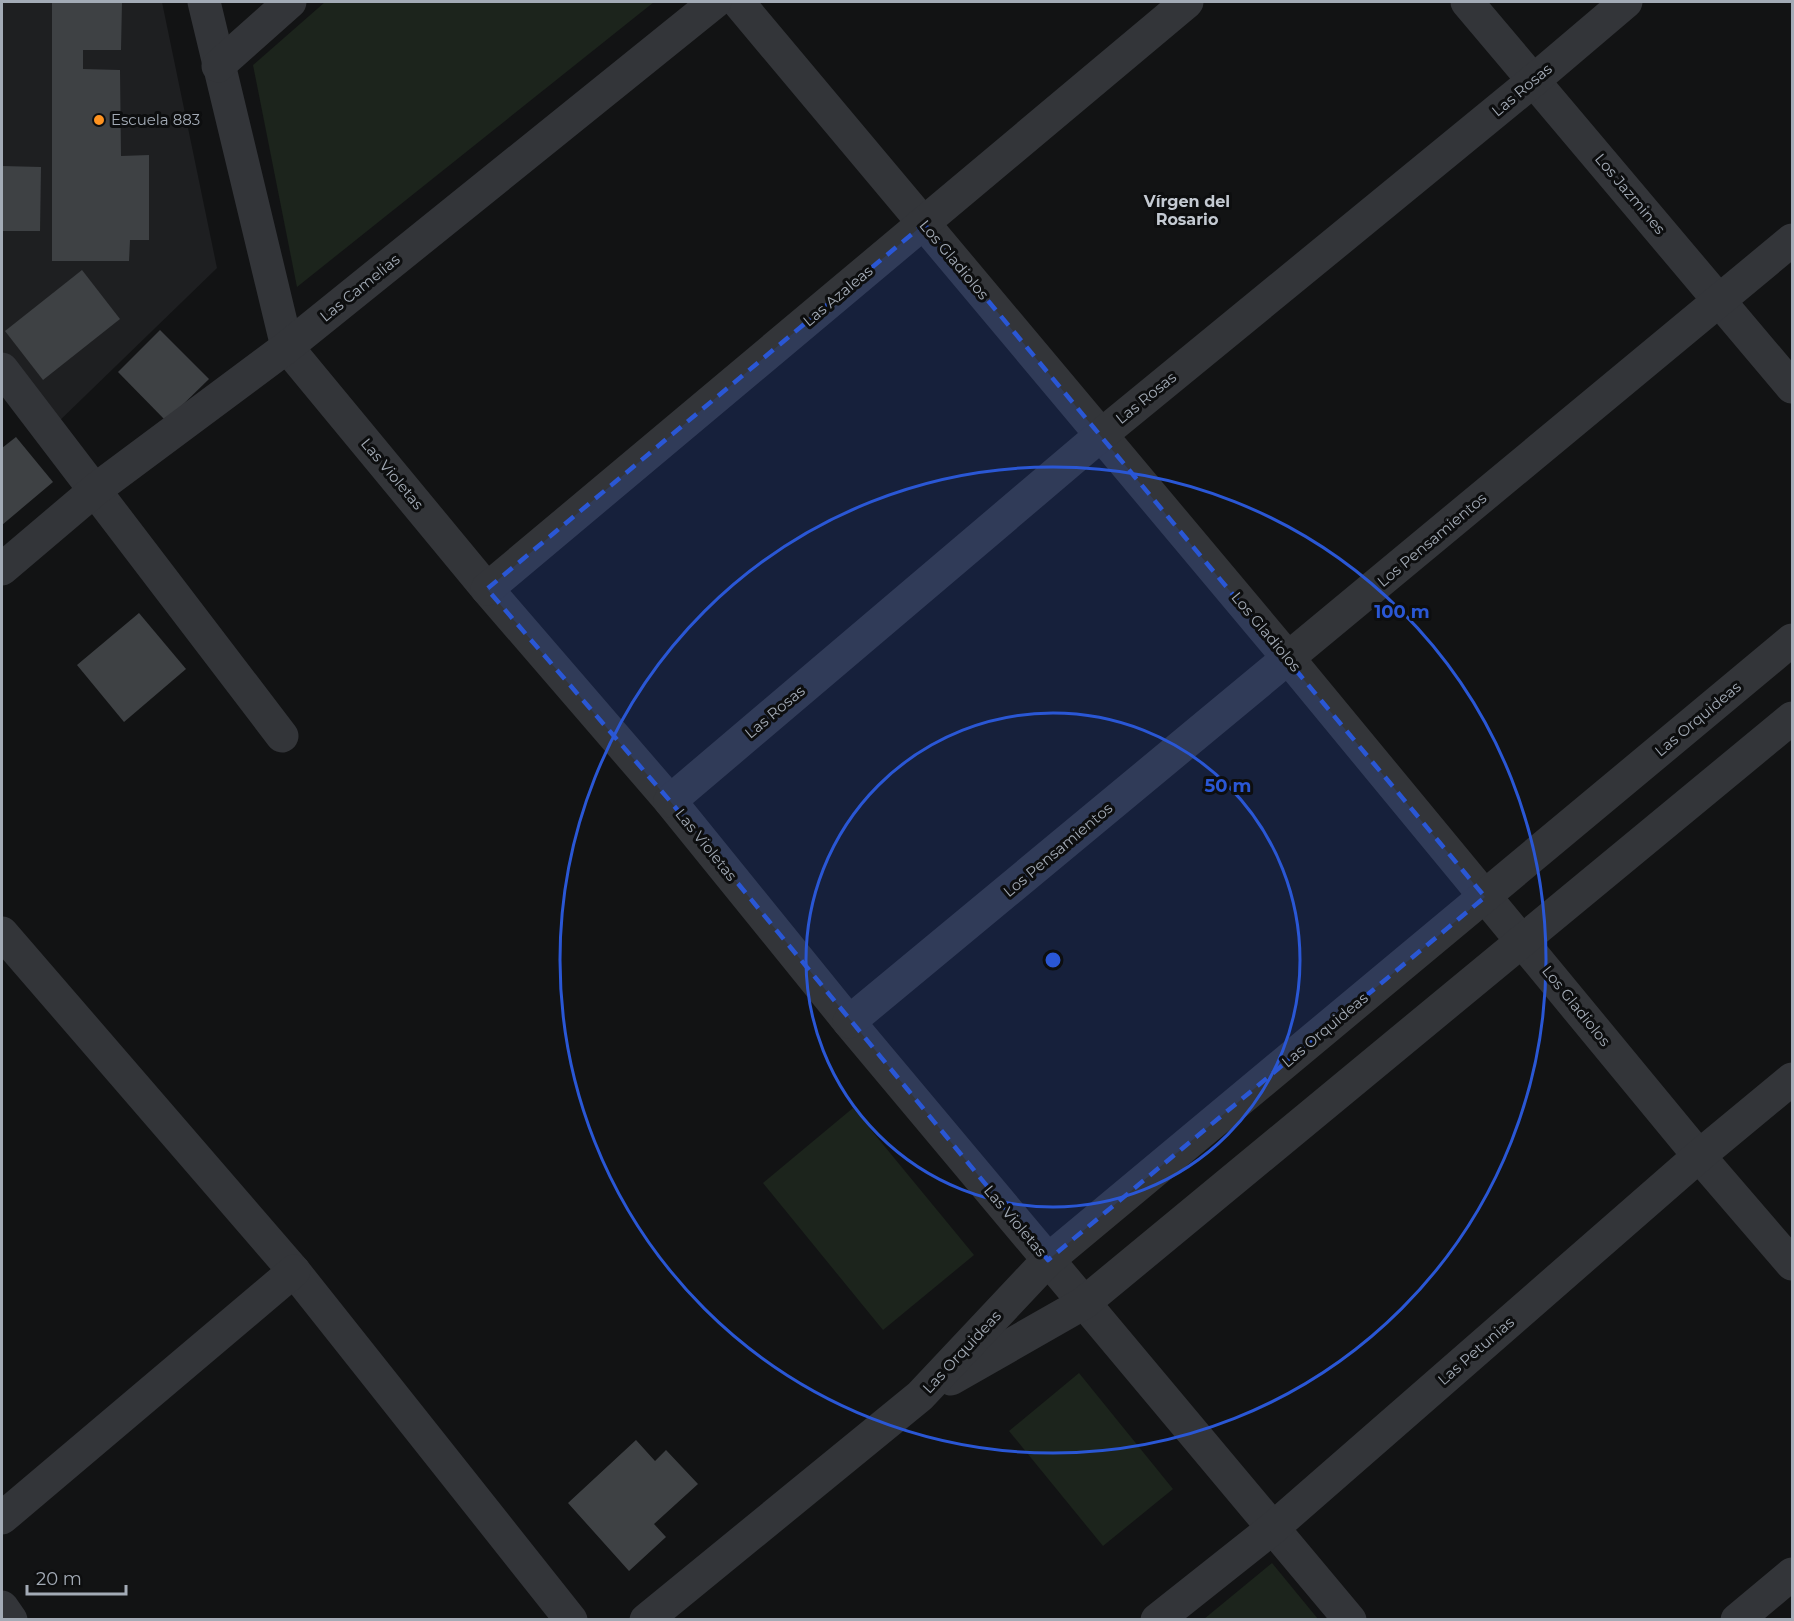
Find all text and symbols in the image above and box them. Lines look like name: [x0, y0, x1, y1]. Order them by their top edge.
street label: Las Rosas: [1488, 59, 1556, 120]
place label: Escuela 883: [111, 110, 200, 129]
marker: Escuela 883: [92, 113, 106, 127]
street label: Los Jazmines: [1591, 149, 1670, 238]
district label: Vírgen del Rosario: [1143, 192, 1230, 229]
street label: Los Gladiolos: [916, 216, 993, 303]
street label: Las Camelias: [316, 250, 404, 326]
street label: Las Azaleas: [799, 261, 876, 330]
street label: Las Rosas: [1111, 367, 1180, 428]
street label: Las Violetas: [357, 434, 428, 513]
street label: Los Pensamientos: [1373, 488, 1490, 591]
street label: Los Gladiolos: [1228, 588, 1305, 675]
text: 100 m: [1374, 601, 1430, 623]
street label: Las Orquideas: [1651, 677, 1745, 760]
street label: Las Rosas: [741, 681, 809, 742]
text: 50 m: [1205, 775, 1251, 797]
street label: Los Pensamientos: [999, 798, 1116, 901]
street label: Las Violetas: [671, 805, 741, 885]
centre of rings: [1043, 950, 1063, 970]
street label: Los Gladiolos: [1538, 962, 1615, 1050]
street label: Las Orquideas: [1278, 988, 1372, 1071]
street label: Las Violetas: [980, 1181, 1051, 1260]
street label: Las Orquideas: [918, 1306, 1005, 1397]
street label: Las Petunias: [1434, 1312, 1518, 1389]
scale bar: [27, 1558, 126, 1596]
text: 20 m: [36, 1568, 82, 1590]

